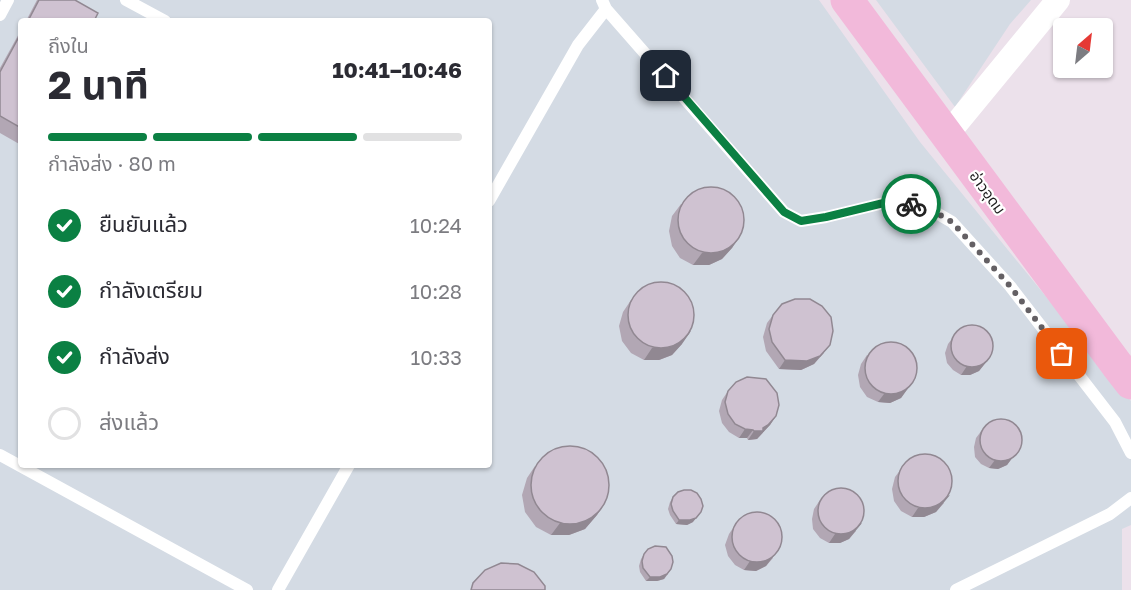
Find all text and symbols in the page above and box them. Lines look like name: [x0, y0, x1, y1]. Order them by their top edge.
north arrow: [1053, 18, 1113, 78]
map controls: [1053, 18, 1113, 78]
text: ถึงใน: [48, 33, 89, 57]
pin: [640, 50, 691, 101]
text: 10:41–10:46: [332, 56, 462, 83]
icon: home: [649, 59, 682, 92]
text: 2 นาที: [48, 61, 149, 108]
text: กำลังส่ง · 80 m: [48, 151, 176, 175]
street label: อ่าวอุดม: [965, 167, 1010, 218]
courier: [881, 174, 941, 234]
icon: bike: [895, 188, 928, 221]
icon: check: [48, 209, 81, 242]
text: ยืนยันแล้ว: [99, 210, 188, 237]
text: 10:24: [410, 213, 462, 237]
icon: check: [48, 275, 81, 308]
text: กำลังเตรียม: [99, 276, 203, 303]
text: 10:28: [410, 279, 462, 303]
pin: [1036, 328, 1087, 379]
icon: bag: [1045, 337, 1078, 370]
icon: check: [48, 341, 81, 374]
text: กำลังส่ง: [99, 342, 170, 369]
text: 10:33: [411, 345, 462, 369]
text: ส่งแล้ว: [99, 408, 159, 435]

